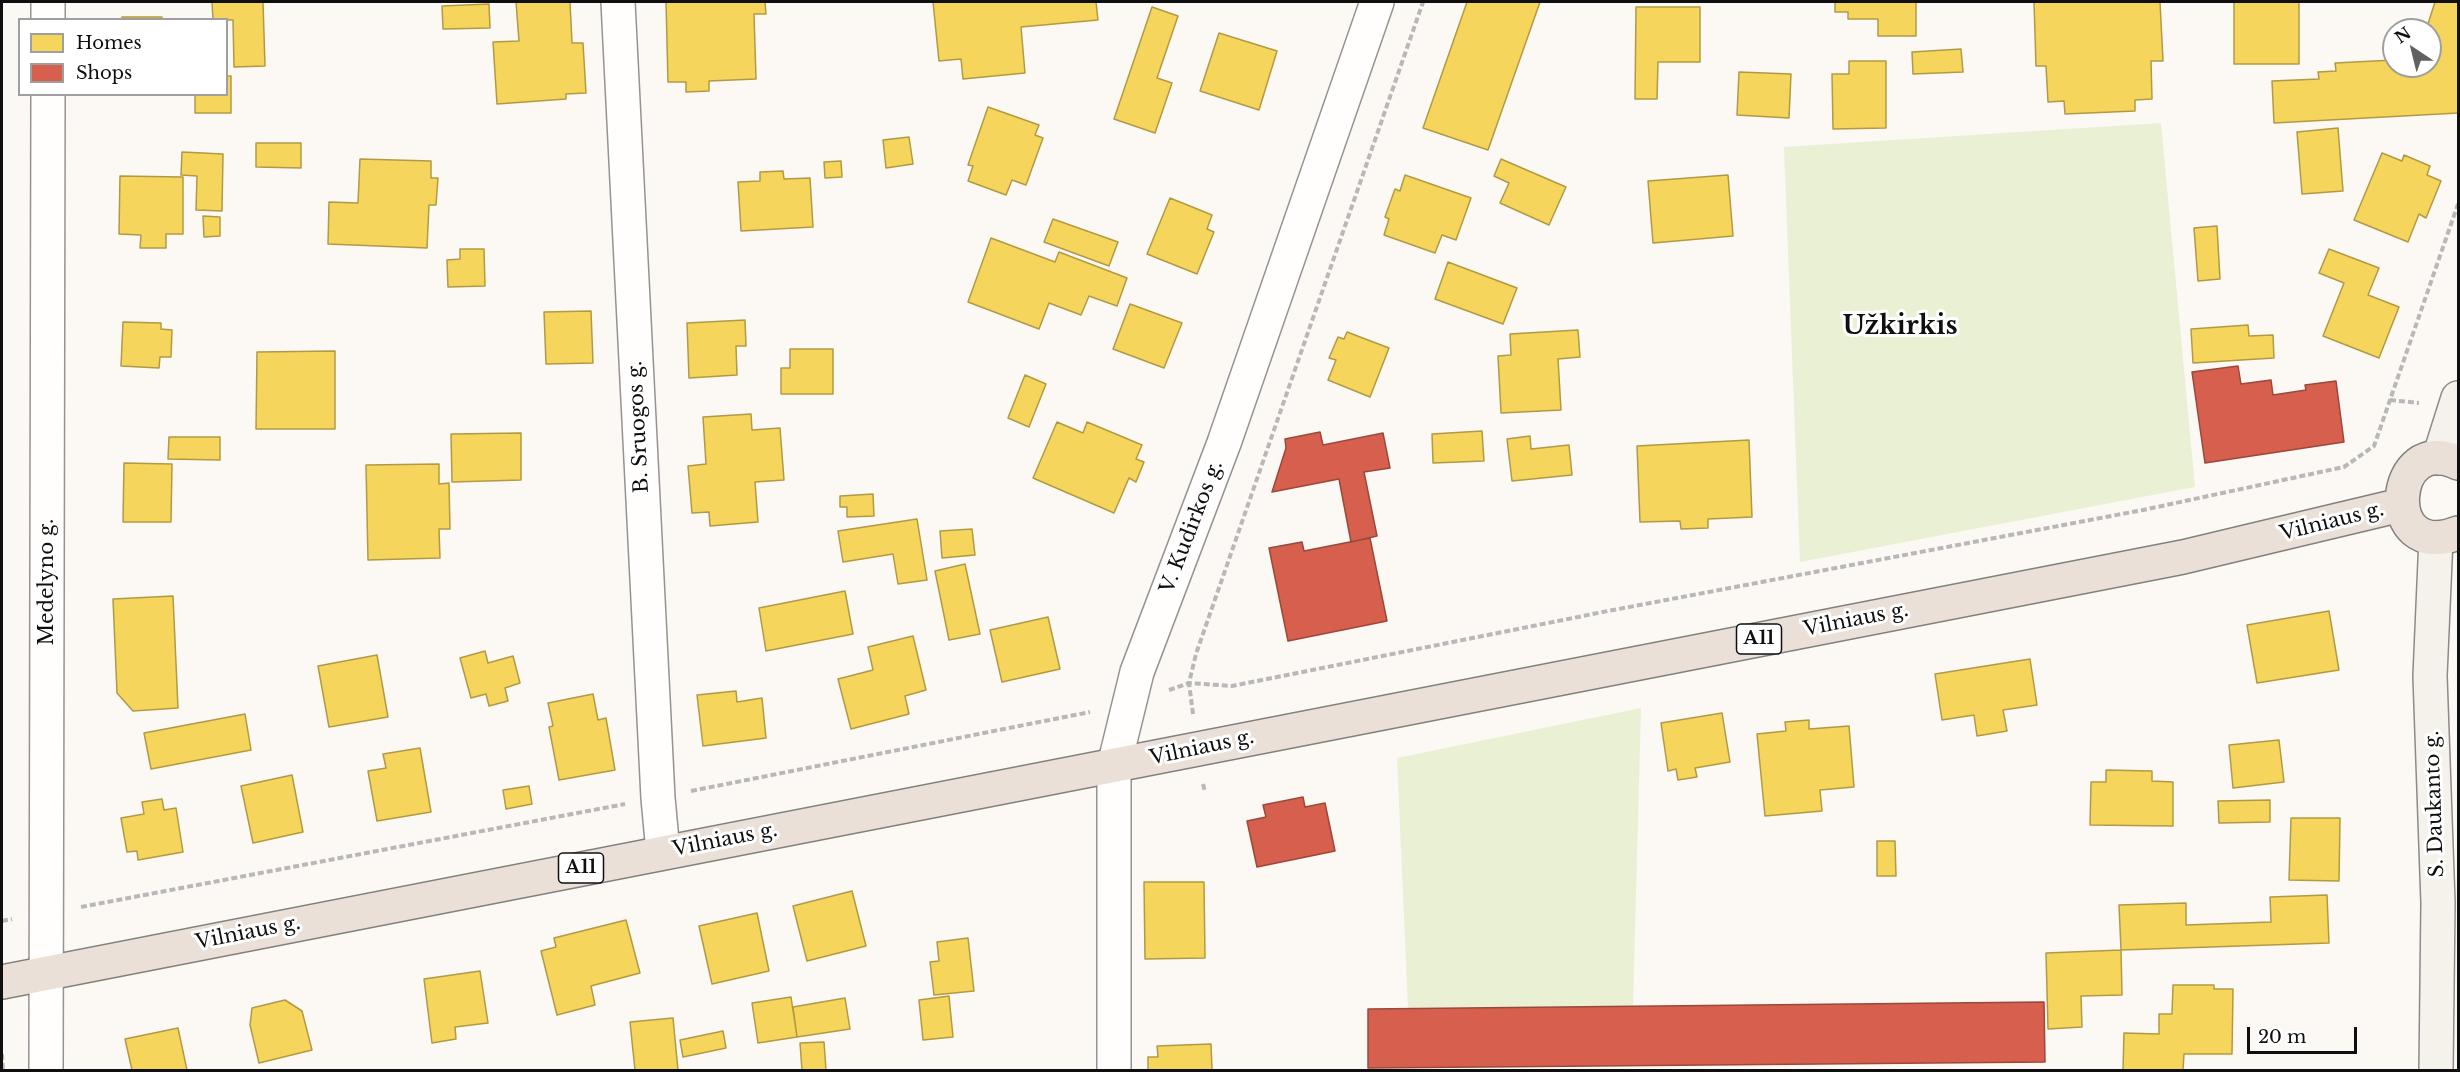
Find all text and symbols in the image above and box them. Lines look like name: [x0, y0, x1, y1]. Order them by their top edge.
legend: [18, 18, 228, 96]
north arrow: [2382, 18, 2442, 78]
text: N: [2391, 22, 2415, 47]
text: Homes: [76, 32, 142, 54]
text: Shops: [76, 62, 132, 84]
district label: Užkirkis: [1842, 311, 1958, 343]
street label: B. Sruogos g.: [624, 360, 654, 494]
street label: V. Kudirkos g.: [1156, 457, 1228, 597]
street label: Vilniaus g.: [2278, 498, 2386, 546]
street label: Medelyno g.: [35, 519, 59, 645]
street label: Vilniaus g.: [1802, 598, 1910, 642]
road number: A11: [1736, 624, 1782, 654]
street label: Vilniaus g.: [1148, 725, 1256, 771]
street label: S. Daukanto g.: [2420, 730, 2450, 878]
street label: Vilniaus g.: [671, 818, 779, 862]
road number: A11: [558, 853, 604, 883]
street label: Vilniaus g.: [194, 911, 302, 955]
scale bar: [2250, 1015, 2360, 1053]
text: 20 m: [2258, 1026, 2306, 1048]

